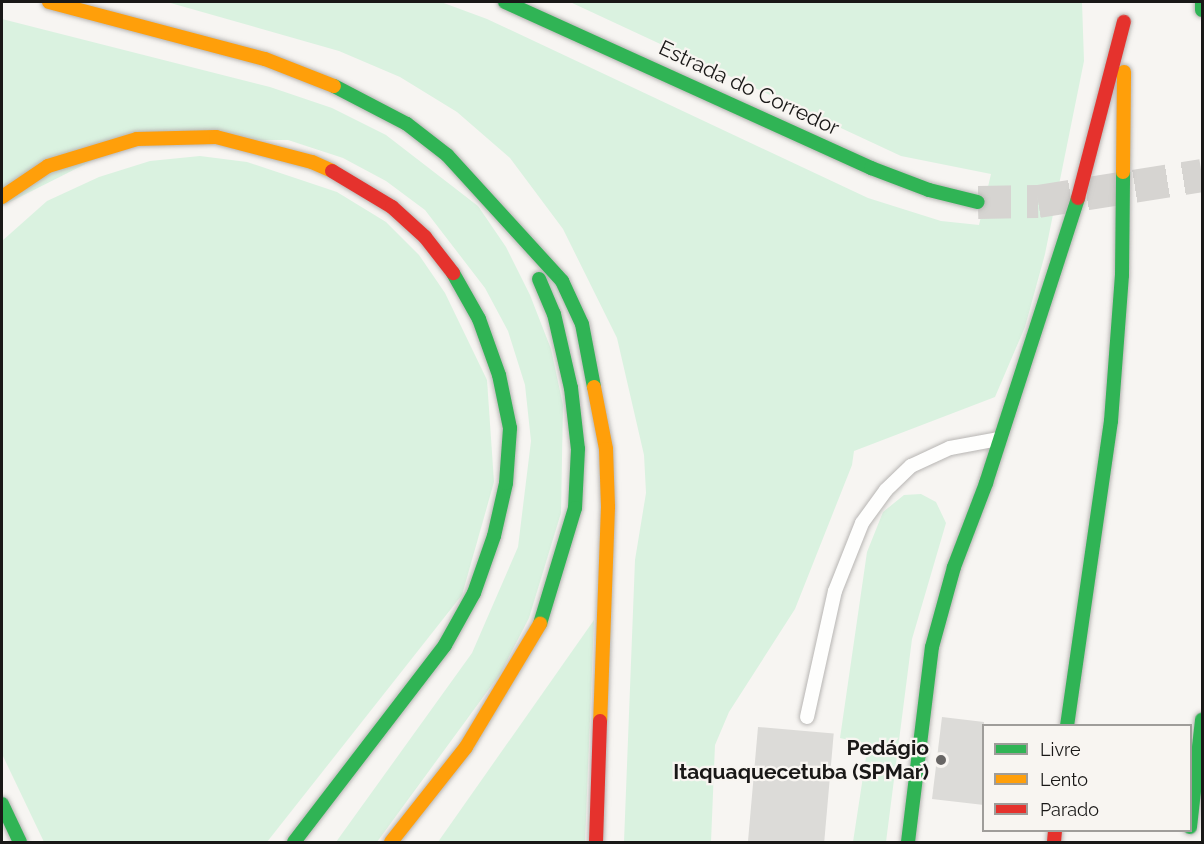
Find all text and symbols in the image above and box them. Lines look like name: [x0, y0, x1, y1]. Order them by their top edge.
street label: Estrada do Corredor: [655, 35, 843, 141]
legend: [982, 724, 1192, 832]
place label: Pedágio Itaquaquecetuba (SPMar): [673, 735, 929, 785]
text: Livre: [1040, 739, 1081, 760]
marker: Pedágio Itaquaquecetuba (SPMar): [934, 753, 948, 767]
text: Lento: [1040, 769, 1088, 790]
text: Parado: [1040, 799, 1099, 820]

